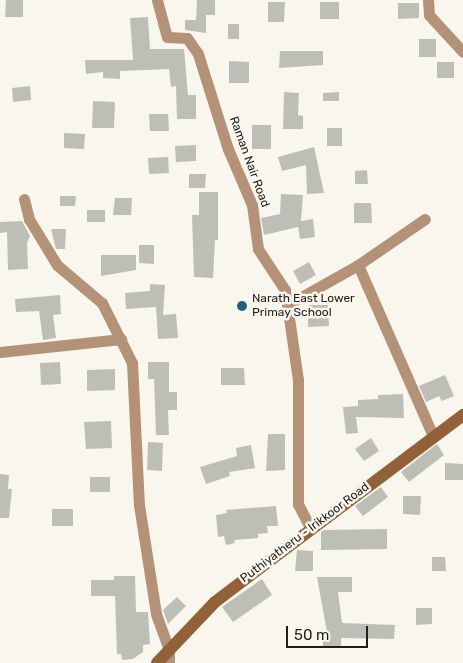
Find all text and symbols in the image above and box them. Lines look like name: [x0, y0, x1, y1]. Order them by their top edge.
street label: Raman Nair Road: [226, 115, 272, 209]
place label: Narath East Lower Primay School: [252, 292, 355, 320]
marker: Narath East Lower Primay School: [236, 300, 248, 312]
street label: Puthiyatheru - Irikkoor Road: [238, 480, 372, 586]
scale bar: [288, 616, 370, 648]
text: 50 m: [294, 626, 329, 644]

